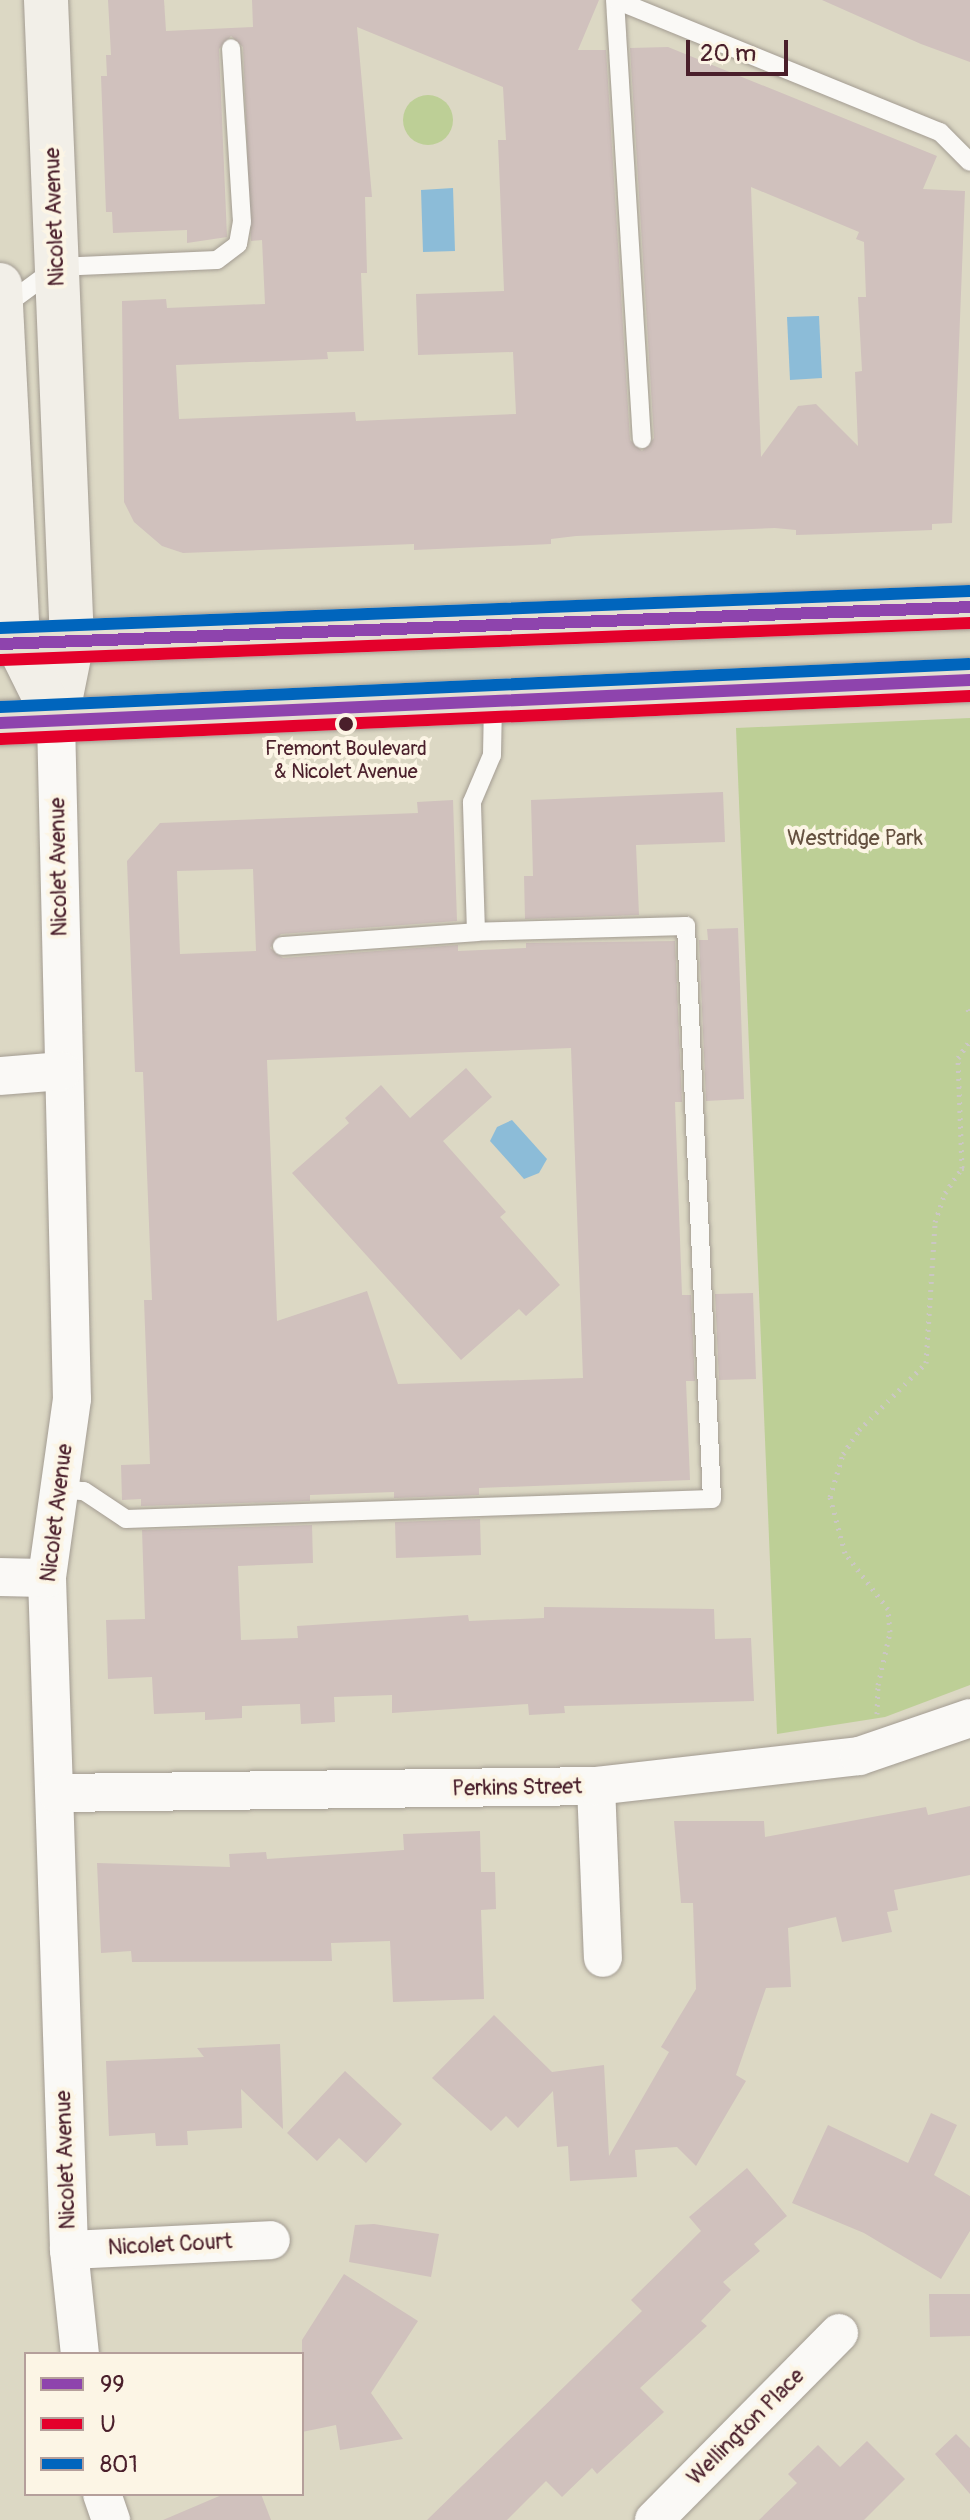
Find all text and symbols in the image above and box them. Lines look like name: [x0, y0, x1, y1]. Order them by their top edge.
scale bar: [690, 24, 792, 74]
text: 20 m: [700, 39, 756, 68]
street label: Nicolet Avenue: [39, 147, 71, 287]
marker: Fremont Boulevard & Nicolet Avenue: [338, 716, 354, 732]
place label: Fremont Boulevard & Nicolet Avenue: [265, 736, 427, 783]
street label: Nicolet Avenue: [45, 797, 73, 937]
park label: Westridge Park: [787, 826, 923, 852]
street label: Nicolet Avenue: [35, 1442, 79, 1584]
street label: Perkins Street: [452, 1774, 582, 1802]
street label: Nicolet Avenue: [50, 2090, 82, 2230]
street label: Nicolet Court: [107, 2229, 233, 2261]
legend: [24, 2352, 304, 2496]
street label: Wellington Place: [682, 2363, 810, 2491]
text: 99: [100, 2370, 125, 2399]
text: U: [100, 2410, 116, 2439]
text: 801: [100, 2450, 138, 2479]

